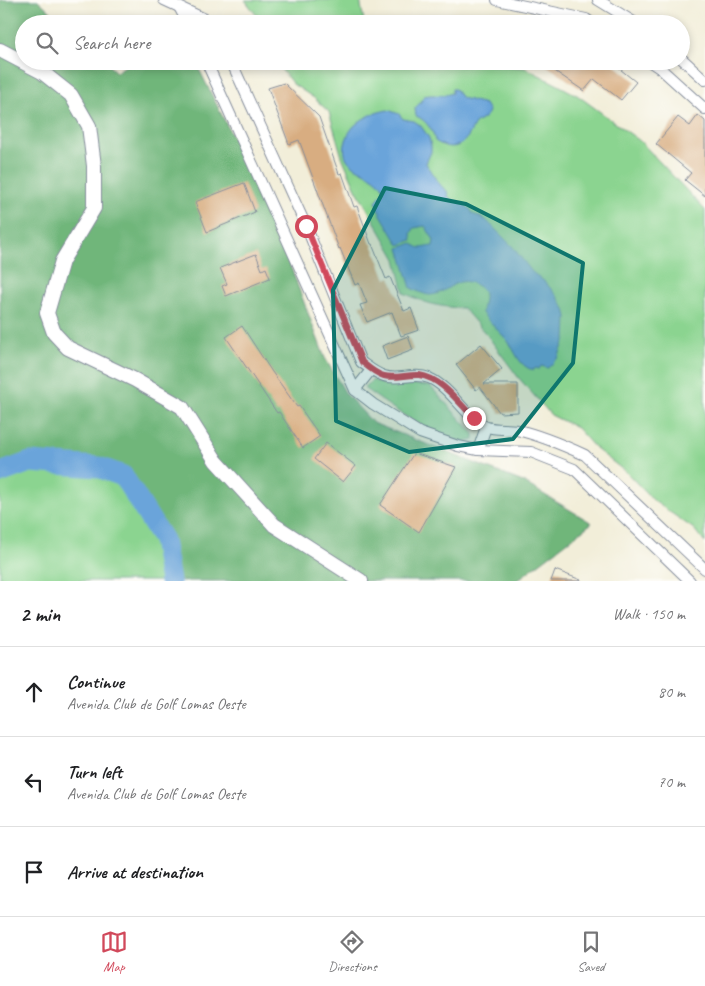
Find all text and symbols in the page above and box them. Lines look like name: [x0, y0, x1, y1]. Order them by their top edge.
search box: [15, 15, 690, 70]
icon: search: [33, 29, 61, 57]
text: Search here: [73, 31, 150, 55]
route start: [295, 215, 318, 238]
route end: [463, 407, 486, 430]
text: 2 min: [20, 601, 60, 627]
text: Walk · 150 m: [613, 604, 685, 624]
text: Continue: [67, 670, 124, 694]
icon: ahead: [20, 678, 48, 706]
text: 80 m: [658, 682, 685, 702]
text: Avenida Club de Golf Lomas Oeste: [67, 694, 246, 714]
text: Turn left: [67, 760, 122, 784]
icon: left: [20, 768, 48, 796]
text: 70 m: [658, 772, 685, 792]
text: Avenida Club de Golf Lomas Oeste: [67, 784, 246, 804]
icon: arrive: [20, 858, 48, 886]
text: Arrive at destination: [67, 860, 203, 884]
tab: Map: [100, 928, 128, 975]
tab: Directions: [328, 928, 377, 975]
tab: Saved: [577, 928, 605, 975]

